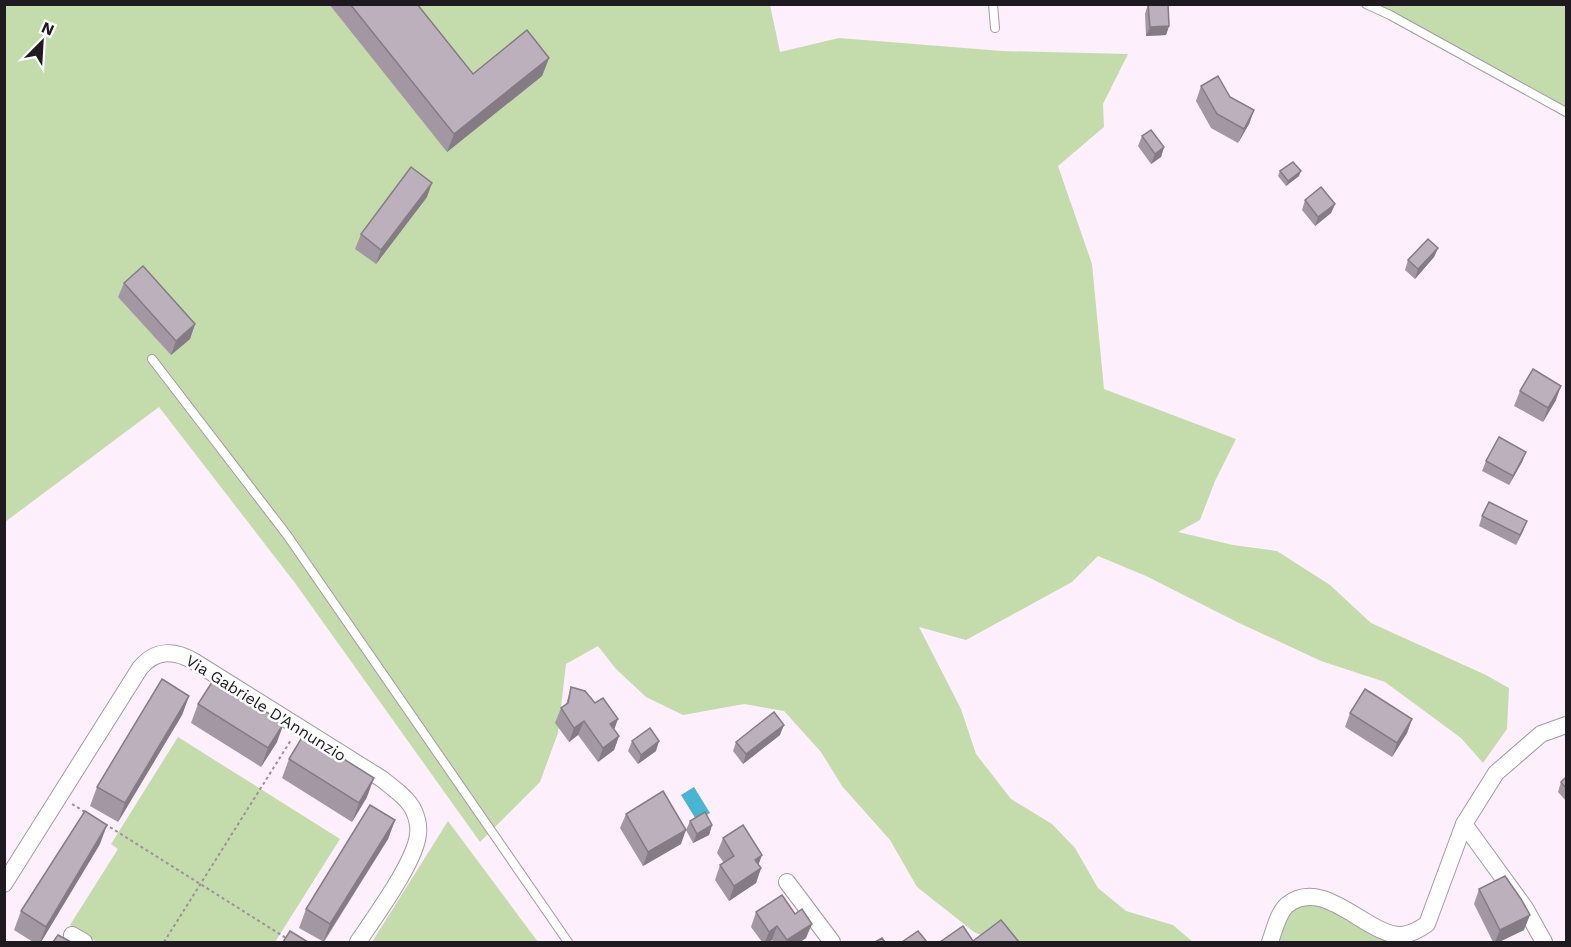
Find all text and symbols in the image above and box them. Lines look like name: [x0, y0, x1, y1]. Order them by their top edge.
north arrow: [12, 12, 72, 72]
text: N: [39, 18, 57, 40]
street label: Via Gabriele D'Annunzio: [182, 651, 350, 765]

